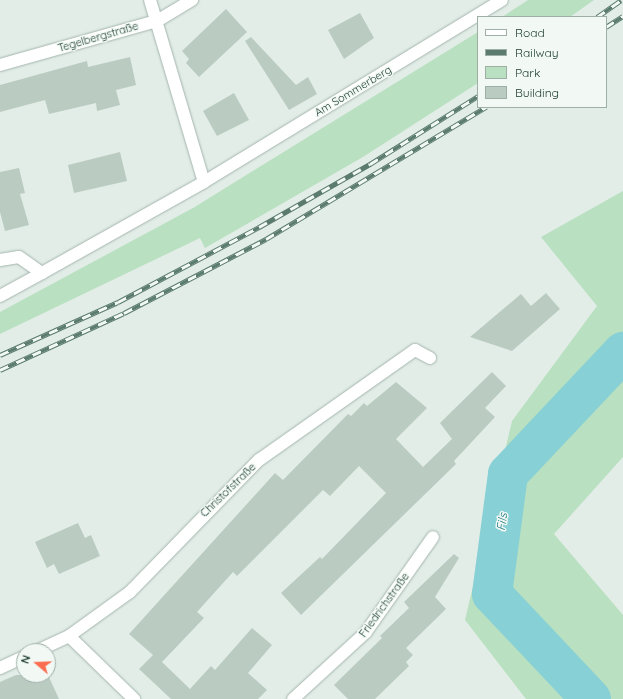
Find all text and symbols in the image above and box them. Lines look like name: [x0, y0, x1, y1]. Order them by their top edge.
legend: [477, 16, 607, 108]
street label: Tegelbergstraße: [56, 19, 140, 55]
text: Road: [515, 25, 545, 40]
text: Railway: [515, 45, 559, 60]
street label: Am Sommerberg: [312, 63, 394, 119]
text: Park: [515, 65, 540, 80]
text: Building: [515, 85, 559, 100]
street label: Christofstraße: [198, 460, 258, 520]
water label: Fils: [494, 512, 510, 532]
street label: Friedrichstraße: [356, 570, 412, 640]
north arrow: [16, 643, 56, 683]
text: N: [18, 653, 34, 666]

